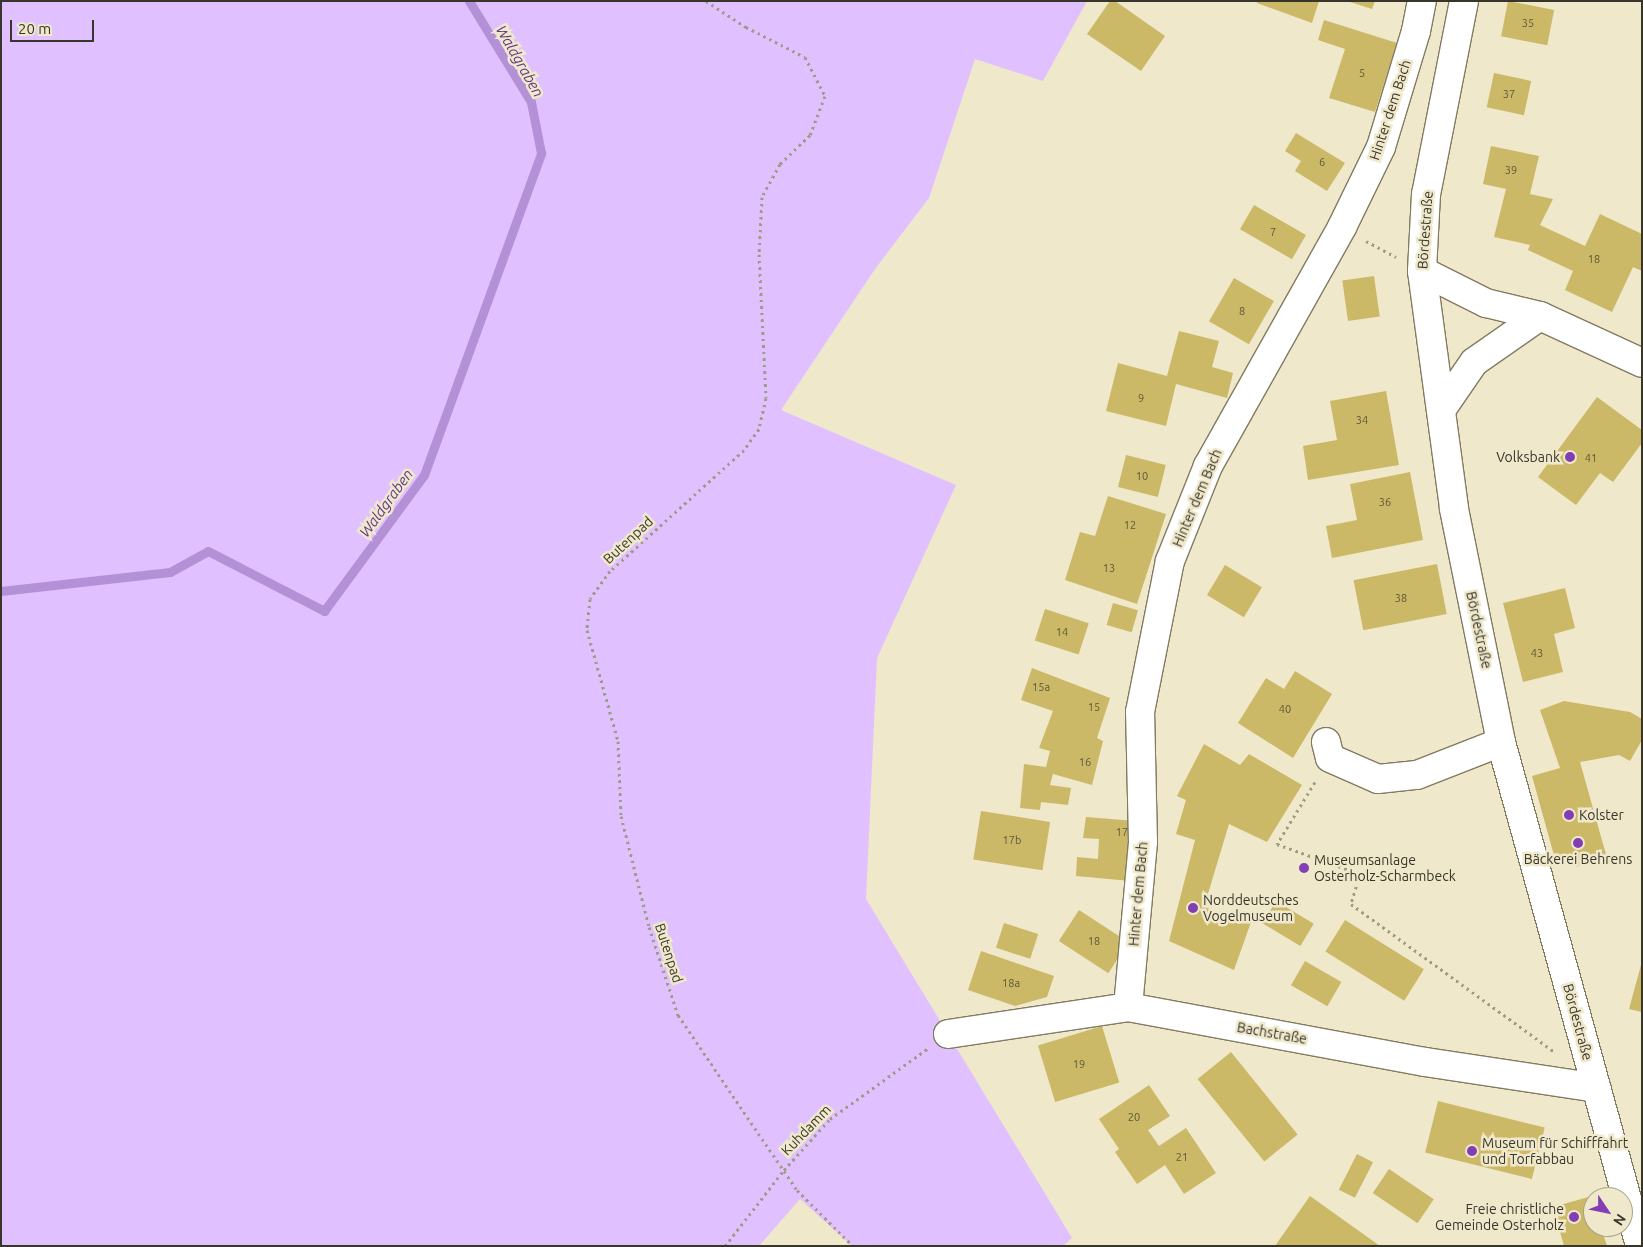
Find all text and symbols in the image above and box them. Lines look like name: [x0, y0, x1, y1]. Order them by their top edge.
scale bar: [12, 10, 96, 42]
house number: 35: [1522, 16, 1534, 30]
text: 20 m: [18, 20, 51, 37]
water label: Waldgraben: [492, 22, 548, 100]
street label: Hinter dem Bach: [1366, 58, 1414, 162]
house number: 5: [1359, 66, 1365, 80]
house number: 37: [1503, 87, 1515, 101]
house number: 6: [1319, 155, 1325, 169]
house number: 39: [1505, 163, 1517, 177]
street label: Bördestraße: [1414, 190, 1436, 270]
house number: 7: [1270, 225, 1276, 239]
house number: 18: [1588, 252, 1600, 266]
house number: 8: [1239, 304, 1245, 318]
house number: 9: [1138, 391, 1144, 405]
house number: 34: [1356, 413, 1368, 427]
street label: Hinter dem Bach: [1169, 447, 1225, 549]
place label: Volksbank: [1496, 449, 1560, 465]
marker: Volksbank: [1564, 451, 1576, 463]
house number: 41: [1585, 451, 1597, 465]
water label: Waldgraben: [355, 466, 417, 540]
house number: 10: [1136, 469, 1148, 483]
house number: 36: [1379, 495, 1391, 509]
street label: Butenpad: [600, 513, 656, 567]
house number: 12: [1124, 518, 1136, 532]
house number: 13: [1103, 561, 1115, 575]
street label: Bördestraße: [1463, 590, 1495, 670]
house number: 38: [1395, 591, 1407, 605]
house number: 14: [1056, 625, 1068, 639]
house number: 43: [1531, 646, 1543, 660]
house number: 15a: [1032, 680, 1050, 694]
house number: 15: [1088, 700, 1100, 714]
house number: 40: [1279, 702, 1291, 716]
house number: 16: [1079, 755, 1091, 769]
place label: Kolster: [1579, 807, 1624, 823]
marker: Kolster: [1563, 809, 1575, 821]
house number: 17: [1116, 825, 1128, 839]
house number: 17b: [1003, 833, 1021, 847]
marker: Bäckerei Behrens: [1572, 837, 1584, 849]
street label: Hinter dem Bach: [1125, 841, 1151, 947]
place label: Bäckerei Behrens: [1524, 851, 1632, 867]
place label: Museumsanlage Osterholz-Scharmbeck: [1314, 852, 1456, 884]
marker: Museumsanlage Osterholz-Scharmbeck: [1298, 862, 1310, 874]
place label: Norddeutsches Vogelmuseum: [1203, 892, 1298, 924]
marker: Norddeutsches Vogelmuseum: [1187, 902, 1199, 914]
street label: Butenpad: [651, 921, 687, 985]
house number: 18: [1088, 934, 1100, 948]
house number: 18a: [1002, 976, 1020, 990]
street label: Bördestraße: [1560, 982, 1596, 1062]
street label: Bachstraße: [1236, 1019, 1308, 1047]
house number: 19: [1073, 1057, 1085, 1071]
street label: Kuhdamm: [778, 1101, 834, 1159]
house number: 20: [1128, 1110, 1140, 1124]
place label: Museum für Schifffahrt und Torfabbau: [1482, 1135, 1628, 1168]
marker: Museum für Schifffahrt und Torfabbau: [1466, 1145, 1478, 1157]
house number: 21: [1176, 1150, 1188, 1164]
north arrow: [1583, 1187, 1633, 1237]
place label: Freie christliche Gemeinde Osterholz: [1435, 1201, 1564, 1234]
marker: Freie christliche Gemeinde Osterholz: [1568, 1211, 1580, 1223]
text: N: [1610, 1211, 1629, 1229]

